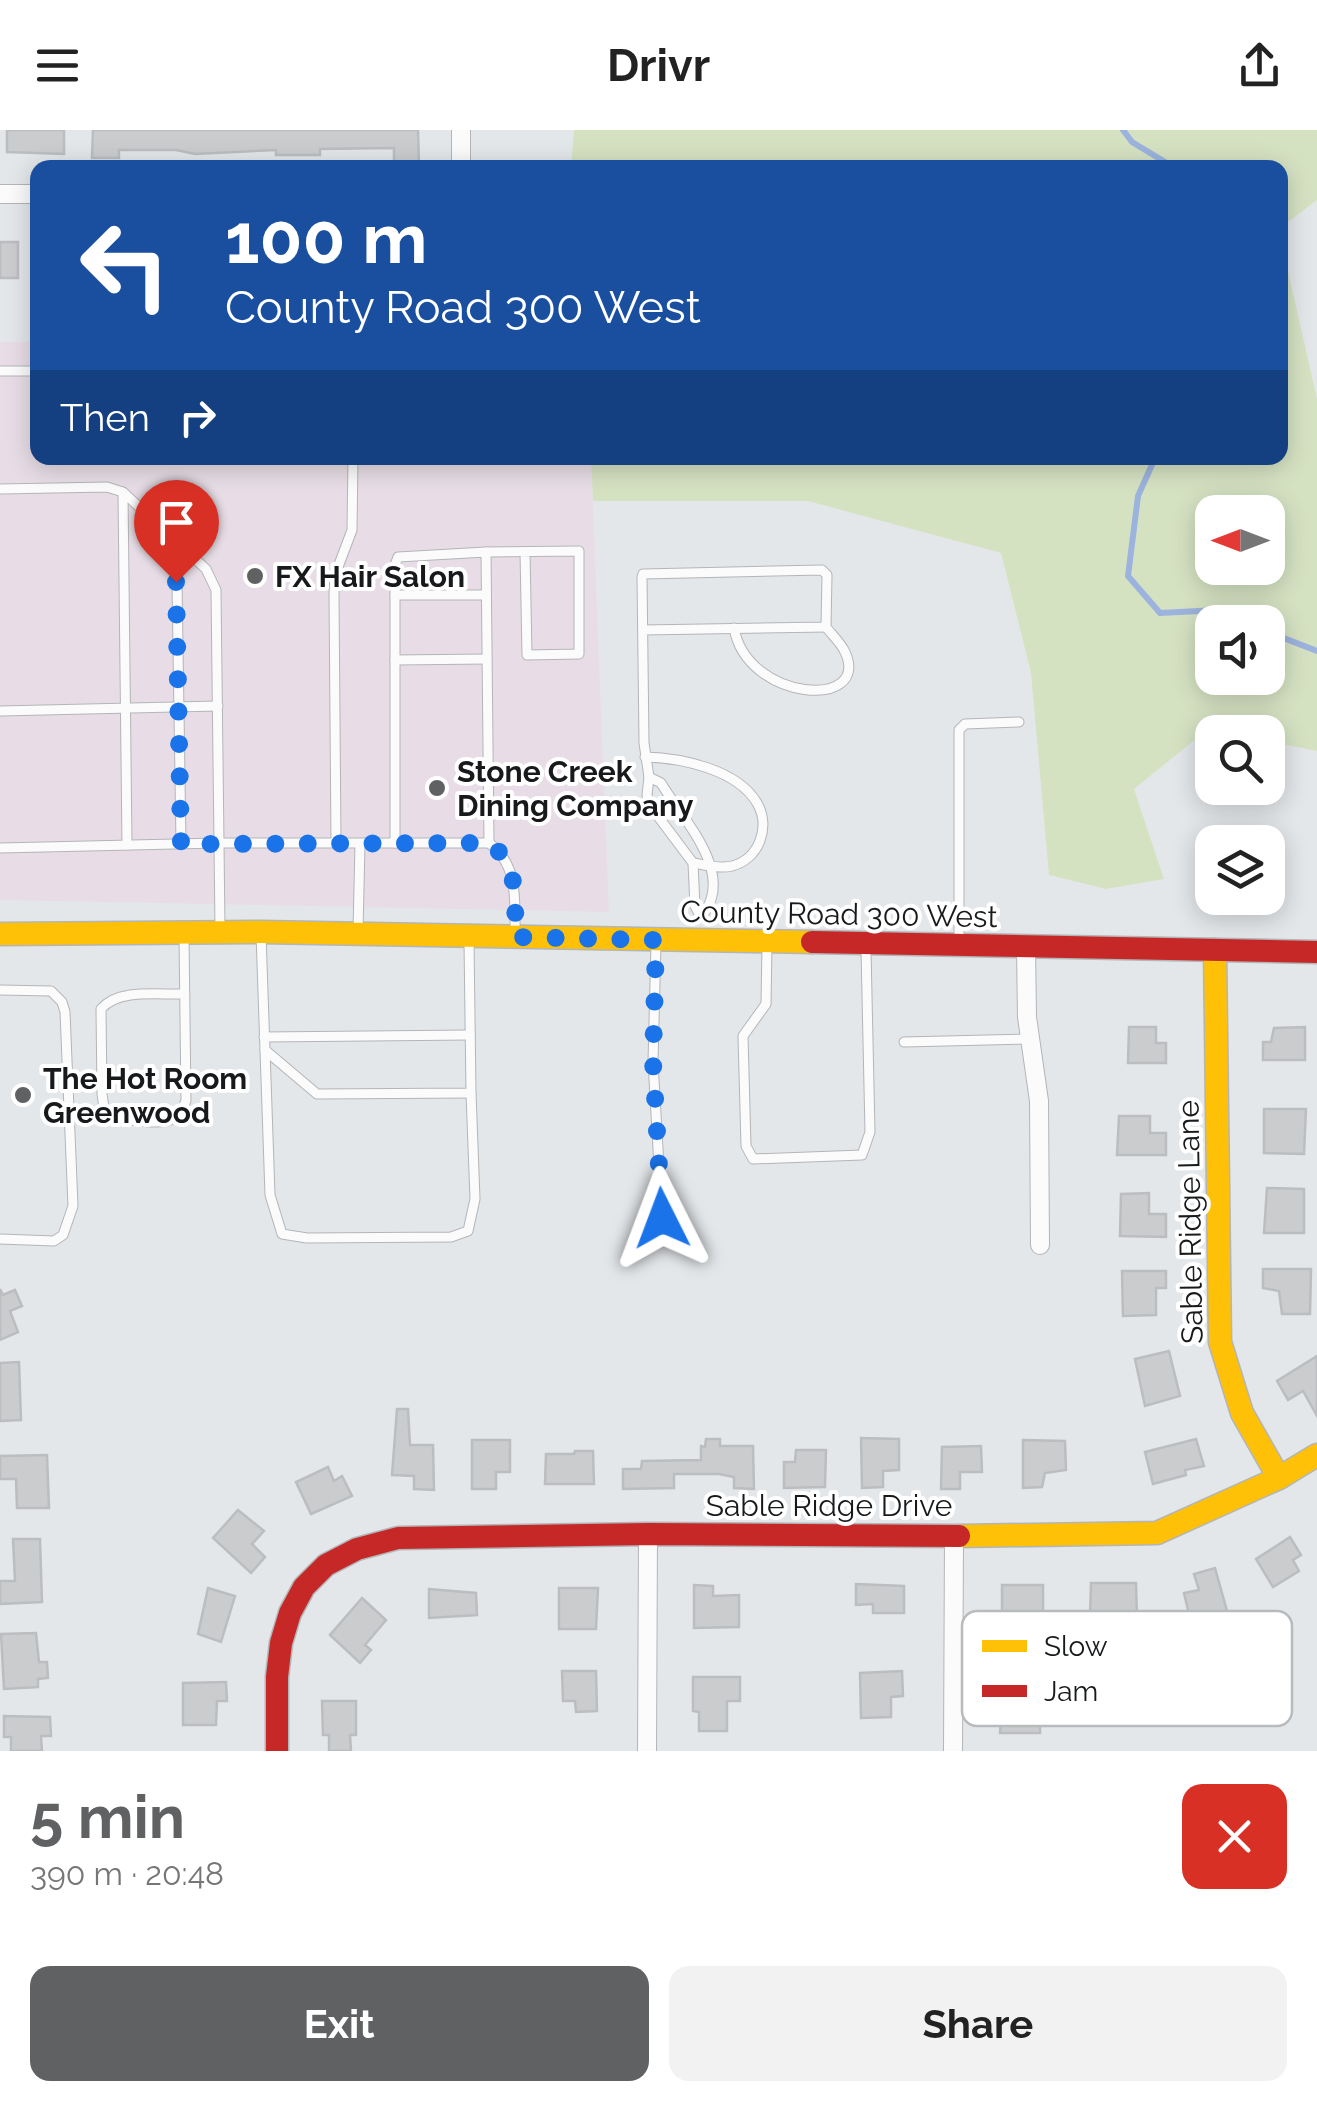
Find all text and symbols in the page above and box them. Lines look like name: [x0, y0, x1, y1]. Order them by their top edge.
icon: menu: [30, 38, 85, 93]
icon: share: [1232, 38, 1287, 93]
text: Drivr: [607, 39, 710, 92]
text: 100 m: [225, 197, 428, 279]
icon: left: [60, 200, 190, 330]
text: County Road 300 West: [225, 281, 701, 334]
icon: right: [170, 390, 225, 445]
text: Then: [60, 395, 150, 440]
pin: [134, 480, 219, 583]
icon: arrive: [149, 495, 204, 550]
north arrow: [1195, 495, 1285, 585]
map controls: [1195, 495, 1285, 915]
place label: FX Hair Salon: [275, 559, 465, 594]
marker: FX Hair Salon: [244, 565, 266, 587]
button: sound: [1195, 605, 1285, 695]
button: search: [1195, 715, 1285, 805]
place label: Stone Creek Dining Company: [457, 754, 694, 823]
marker: Stone Creek Dining Company: [426, 777, 448, 799]
button: layers: [1195, 825, 1285, 915]
street label: County Road 300 West: [680, 894, 998, 934]
place label: The Hot Room Greenwood: [43, 1061, 247, 1130]
marker: The Hot Room Greenwood: [12, 1084, 34, 1106]
street label: Sable Ridge Lane: [1170, 1100, 1210, 1344]
position arrow: [610, 1166, 714, 1270]
street label: Sable Ridge Drive: [706, 1488, 952, 1523]
legend: [962, 1611, 1292, 1726]
text: Slow: [1044, 1630, 1108, 1663]
text: Jam: [1044, 1675, 1098, 1708]
text: 5 min: [30, 1782, 185, 1852]
button: close: [1182, 1784, 1287, 1889]
text: 390 m · 20:48: [30, 1855, 224, 1892]
button: Exit: [30, 1966, 649, 2081]
button: Share: [669, 1966, 1287, 2081]

